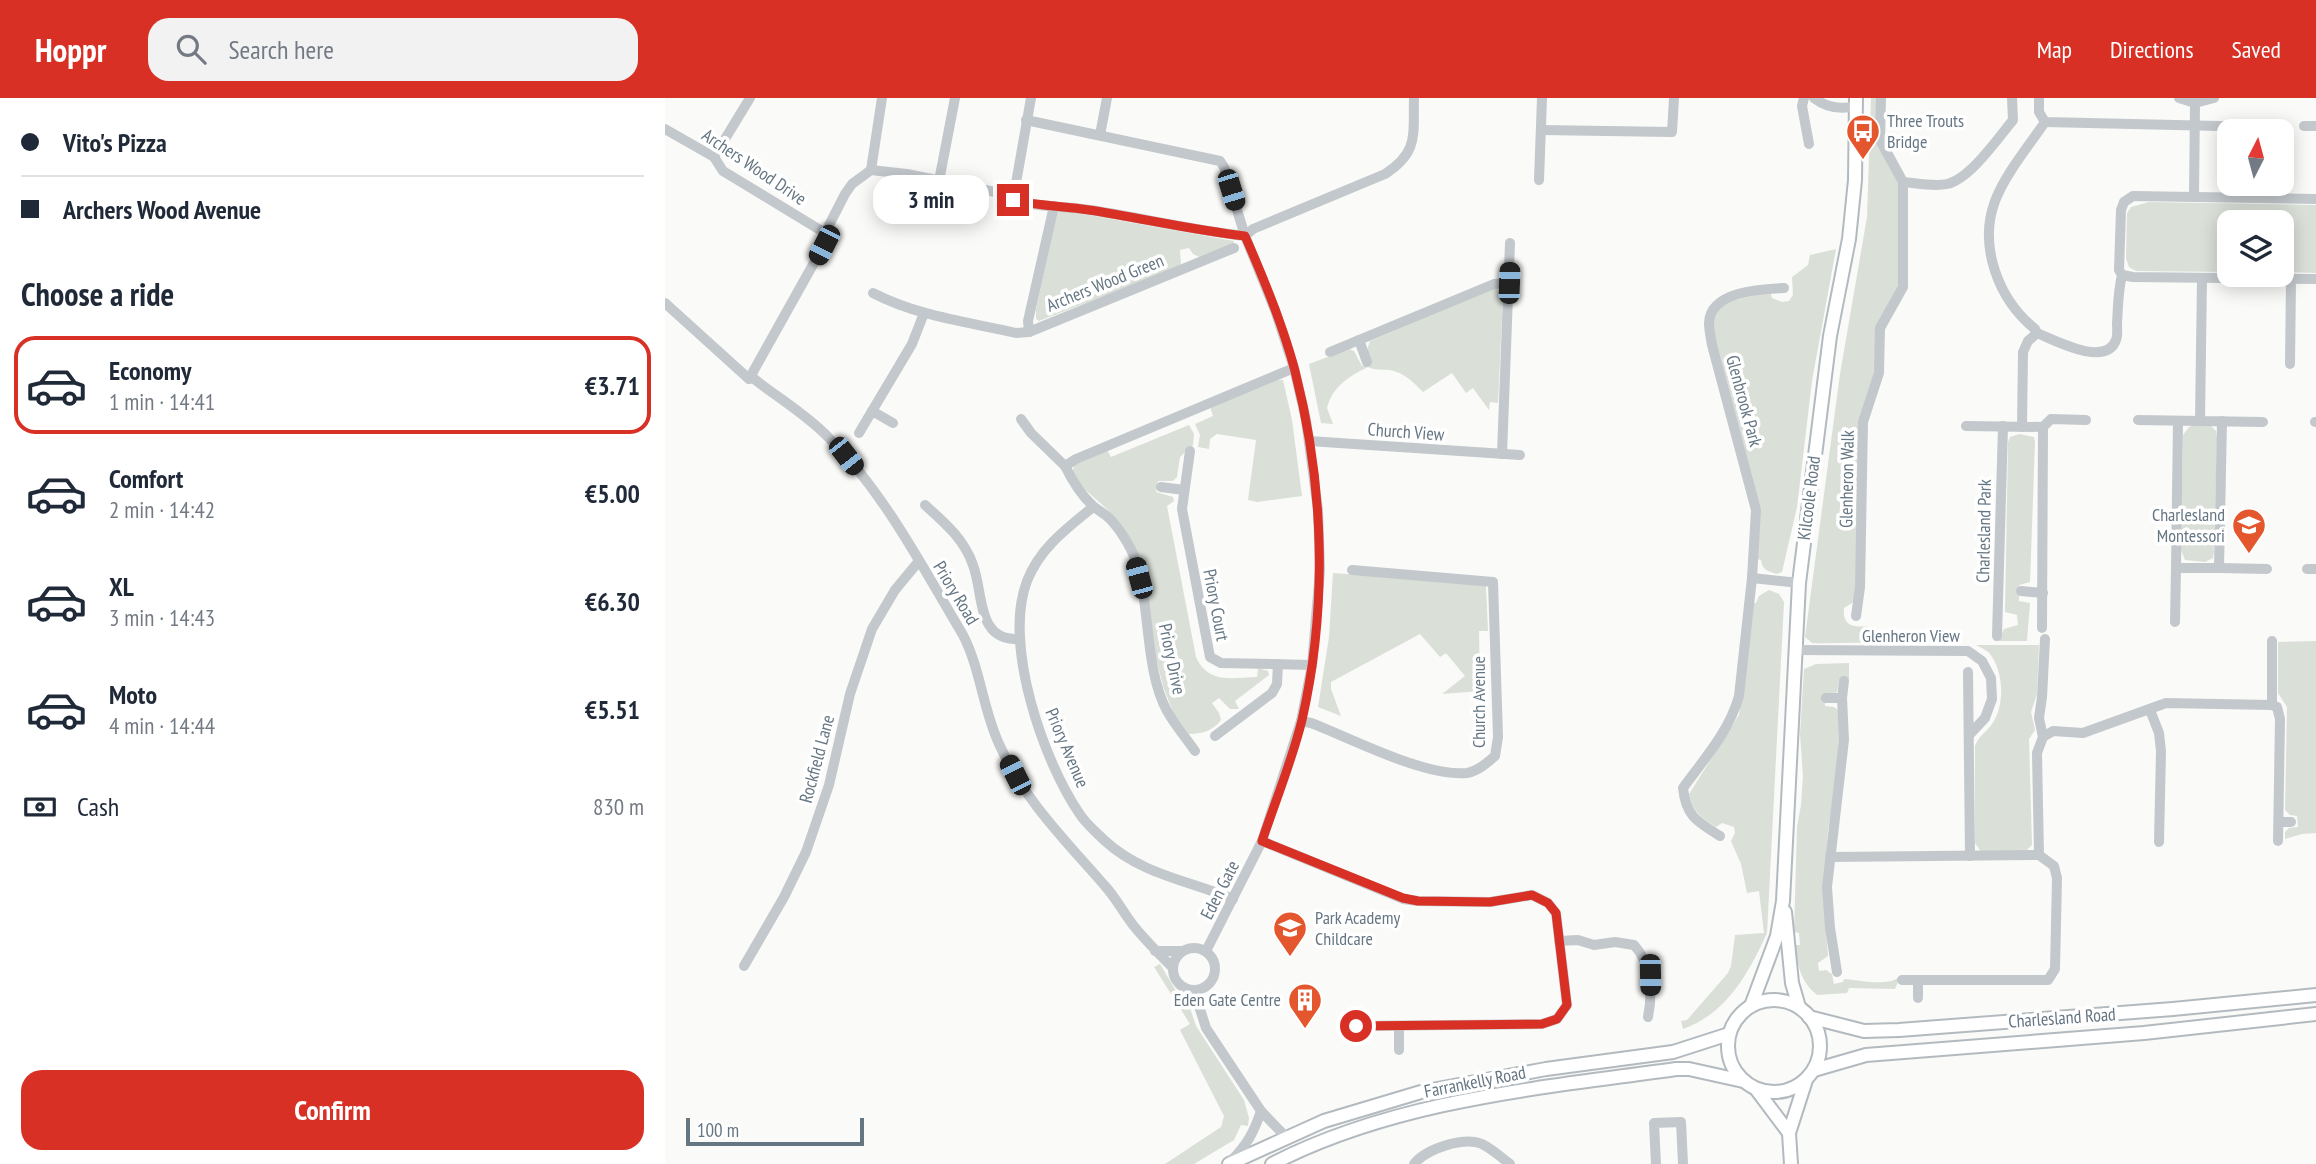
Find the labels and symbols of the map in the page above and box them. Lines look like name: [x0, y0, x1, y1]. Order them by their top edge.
place label: Three Trouts Bridge: [1887, 109, 1964, 153]
bus stop icon: Three Trouts Bridge: [1844, 112, 1882, 161]
north arrow: [2217, 119, 2294, 196]
street label: Archers Wood Drive: [698, 123, 811, 210]
car: [1215, 167, 1248, 213]
callout: 3 min: [873, 176, 989, 224]
route end: [997, 184, 1029, 216]
car: [806, 222, 843, 268]
street label: Archers Wood Green: [1043, 249, 1167, 317]
car: [1498, 262, 1521, 304]
street label: Glenbrook Park: [1721, 353, 1768, 449]
street label: Church View: [1367, 417, 1446, 446]
street label: Glenheron Walk: [1834, 430, 1859, 528]
car: [825, 433, 868, 479]
street label: Kilcoole Road: [1792, 454, 1825, 541]
street label: Charlesland Park: [1971, 479, 1996, 583]
place label: Charlesland Montessori: [2152, 503, 2225, 547]
school or university icon: Charlesland Montessori: [2230, 506, 2268, 555]
car: [1124, 555, 1155, 601]
street label: Priory Road: [929, 557, 984, 629]
street label: Priory Court: [1198, 567, 1235, 643]
street label: Priory Drive: [1154, 621, 1191, 696]
street label: Glenheron View: [1862, 624, 1960, 647]
street label: Church Avenue: [1467, 656, 1490, 748]
street label: Priory Avenue: [1040, 705, 1095, 791]
street label: Rockfield Lane: [794, 712, 839, 805]
car: [997, 752, 1034, 798]
street label: Eden Gate: [1195, 856, 1244, 923]
place label: Park Academy Childcare: [1315, 906, 1401, 950]
school or university icon: Park Academy Childcare: [1271, 909, 1309, 958]
car: [1640, 954, 1661, 996]
building icon: Eden Gate Centre: [1286, 981, 1324, 1030]
place label: Eden Gate Centre: [1174, 988, 1281, 1011]
street label: Charlesland Road: [2007, 1002, 2116, 1033]
route start: [1340, 1010, 1372, 1042]
street label: Farrankelly Road: [1422, 1060, 1528, 1103]
scale bar: [686, 1115, 865, 1147]

